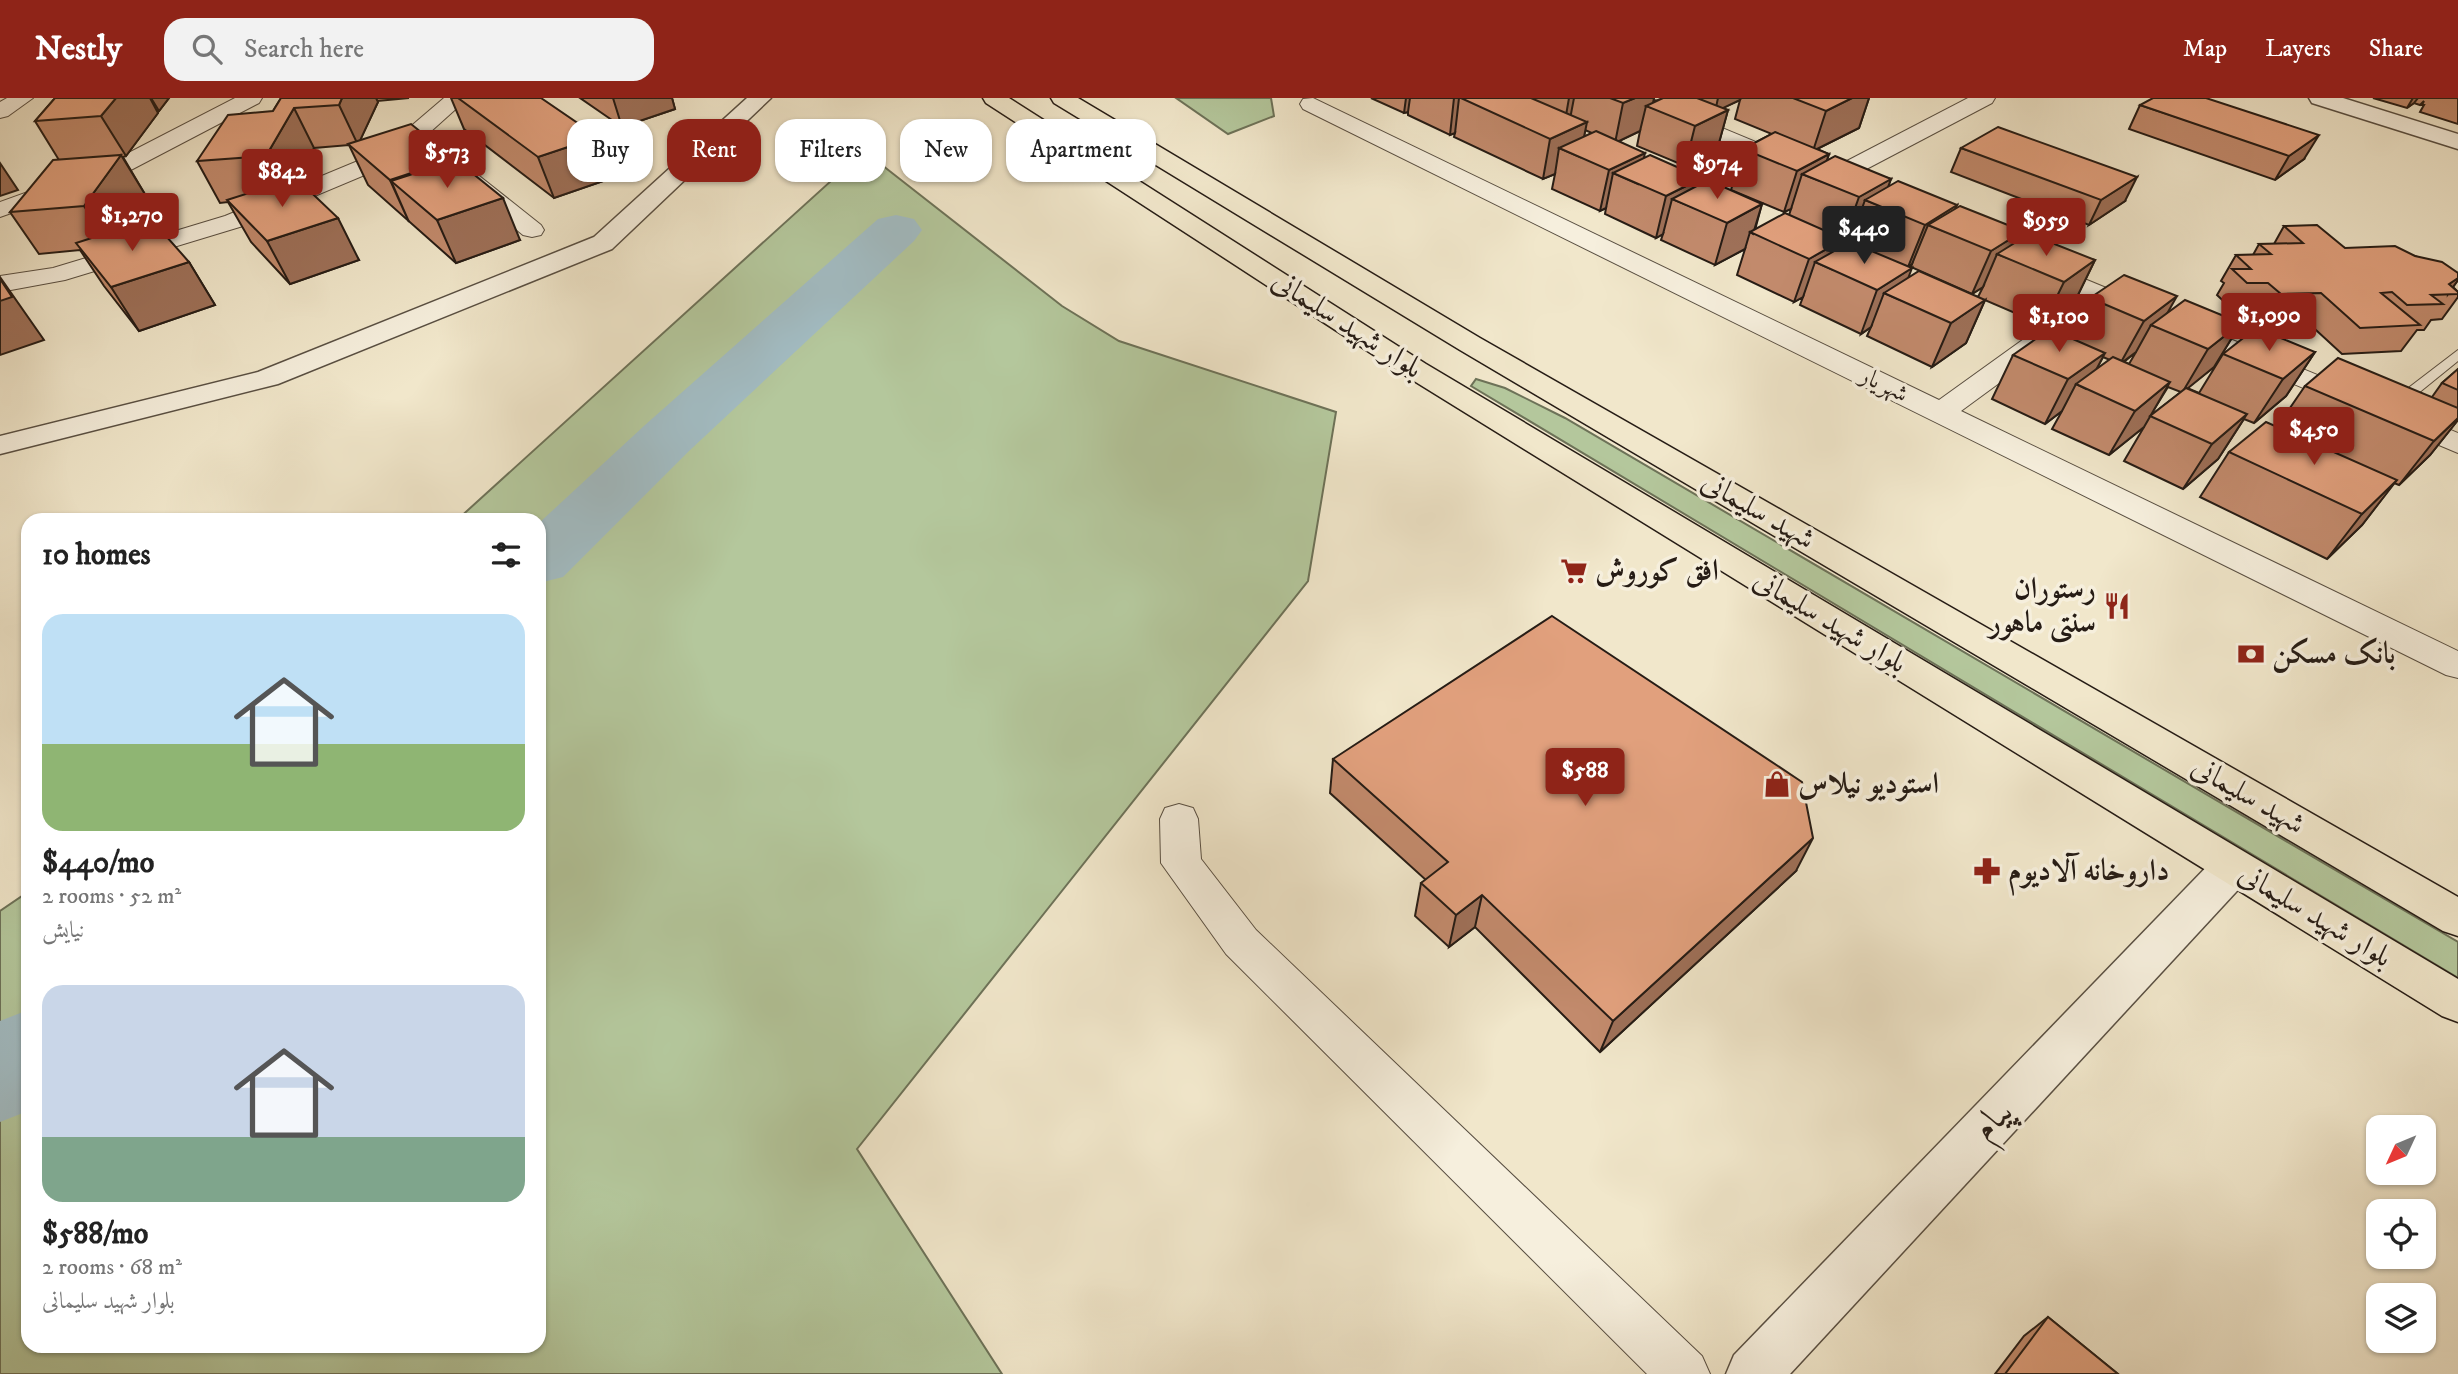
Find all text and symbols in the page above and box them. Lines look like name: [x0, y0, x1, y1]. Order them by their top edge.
search box: [164, 18, 654, 81]
text: Nestly: [35, 29, 122, 70]
icon: search: [188, 30, 226, 68]
text: Search here: [244, 33, 364, 66]
text: Map: [2183, 34, 2227, 64]
text: Layers: [2265, 34, 2331, 64]
text: Share: [2369, 34, 2423, 64]
chip: Buy: [567, 119, 653, 182]
chip: Rent: [667, 119, 761, 182]
chip: Filters: [775, 119, 886, 182]
chip: New: [900, 119, 992, 182]
chip: Apartment: [1006, 119, 1156, 182]
pin: $573: [406, 130, 488, 190]
text: $573: [425, 138, 469, 167]
pin: $974: [1676, 141, 1758, 201]
text: $974: [1693, 149, 1742, 178]
pin: $842: [241, 150, 323, 209]
text: $842: [258, 157, 306, 186]
pin: $1,270: [75, 194, 189, 253]
pin: $959: [2005, 198, 2087, 258]
text: $1,270: [101, 201, 163, 230]
pin: $440: [1823, 206, 1905, 266]
text: $959: [2023, 206, 2069, 235]
text: $440: [1838, 214, 1890, 243]
street label: بلوار شهید سلیمانی: [1264, 262, 1430, 388]
pin: $1,100: [2002, 294, 2116, 354]
pin: $1,090: [2212, 294, 2326, 353]
text: $1,090: [2237, 301, 2301, 330]
text: $1,100: [2029, 302, 2089, 331]
street label: شهریار: [1853, 360, 1913, 409]
pin: $450: [2273, 408, 2355, 467]
text: $450: [2289, 415, 2339, 444]
street label: شهید سلیمانی: [1695, 464, 1821, 558]
icon: filters: [487, 536, 525, 574]
text: 10 homes: [42, 537, 151, 574]
place label: افق کوروش: [1595, 553, 1719, 590]
supermarket icon: افق کوروش: [1559, 556, 1589, 586]
street label: بلوار شهید سلیمانی: [1746, 562, 1914, 682]
place label: رستوران سنتی ماهور: [1986, 571, 2096, 644]
restaurant icon: رستوران سنتی ماهور: [2102, 591, 2132, 621]
place label: بانک مسکن: [2272, 636, 2395, 673]
bank icon: بانک مسکن: [2236, 639, 2266, 669]
icon: home: [221, 659, 347, 785]
pin: $588: [1544, 748, 1626, 808]
street label: شهید سلیمانی: [2185, 749, 2311, 843]
text: $588: [1562, 756, 1608, 785]
place label: استودیو نیلاس: [1798, 766, 1939, 803]
shop icon: استودیو نیلاس: [1762, 769, 1792, 799]
text: $440/mo: [42, 845, 154, 882]
place label: داروخانه آلادیوم: [2008, 852, 2169, 896]
pharmacy icon: داروخانه آلادیوم: [1972, 856, 2002, 886]
street label: بلوار شهید سلیمانی: [2231, 856, 2399, 976]
text: 2 rooms · 52 m²: [42, 882, 181, 911]
text: نیایش: [42, 916, 85, 945]
icon: home: [221, 1030, 347, 1156]
street label: پیام: [1961, 1089, 2030, 1156]
north arrow: [2366, 1115, 2436, 1185]
map controls: [2366, 1115, 2436, 1353]
button: locate: [2366, 1199, 2436, 1269]
text: $588/mo: [42, 1216, 148, 1253]
text: 2 rooms · 68 m²: [42, 1253, 182, 1282]
button: layers: [2366, 1283, 2436, 1353]
text: بلوار شهید سلیمانی: [42, 1287, 175, 1316]

